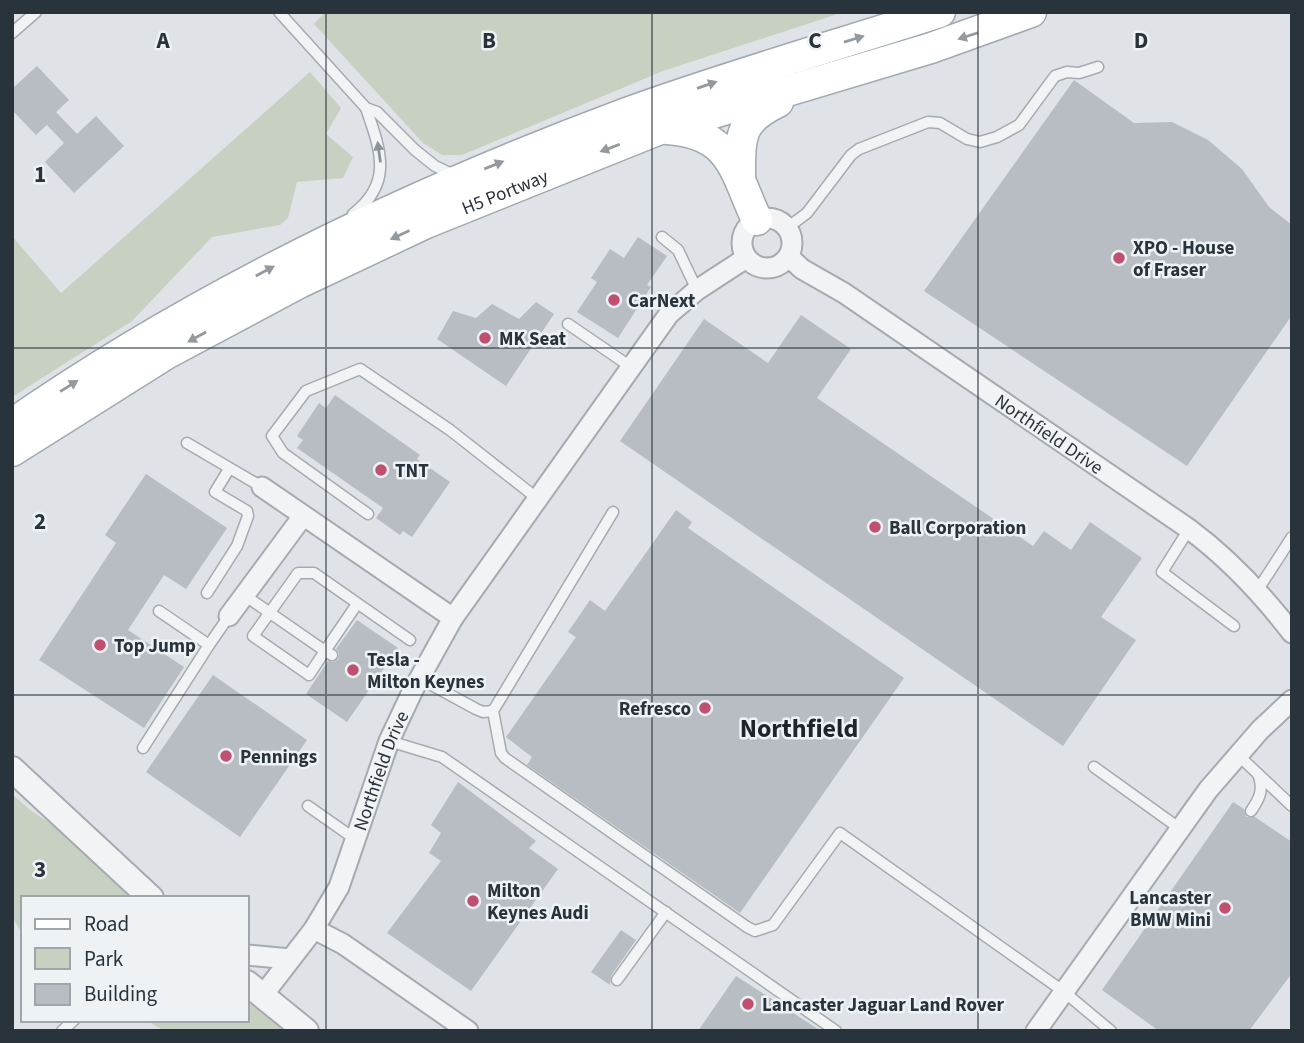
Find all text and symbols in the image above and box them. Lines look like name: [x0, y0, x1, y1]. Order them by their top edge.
text: A: [155, 24, 170, 57]
text: B: [482, 24, 496, 57]
text: C: [808, 24, 822, 57]
text: D: [1134, 24, 1148, 57]
one-way arrow: [957, 31, 978, 42]
one-way arrow: [844, 34, 865, 44]
one-way arrow: [696, 79, 717, 90]
one-way arrow: [373, 141, 384, 163]
one-way arrow: [600, 142, 621, 153]
text: 1: [34, 158, 46, 191]
one-way arrow: [484, 160, 505, 171]
street label: H5 Portway: [458, 163, 553, 222]
one-way arrow: [390, 229, 410, 241]
place label: XPO - House of Fraser: [1133, 235, 1235, 284]
marker: XPO - House of Fraser: [1111, 250, 1127, 266]
one-way arrow: [256, 265, 275, 277]
place label: CarNext: [628, 288, 695, 315]
marker: CarNext: [606, 292, 622, 308]
place label: MK Seat: [499, 326, 566, 353]
marker: MK Seat: [477, 330, 493, 346]
one-way arrow: [187, 331, 207, 343]
one-way arrow: [60, 379, 78, 393]
street label: Northfield Drive: [989, 388, 1108, 482]
place label: TNT: [395, 458, 429, 485]
marker: TNT: [373, 462, 389, 478]
text: 2: [34, 505, 46, 538]
place label: Ball Corporation: [889, 515, 1026, 542]
marker: Ball Corporation: [867, 519, 883, 535]
place label: Top Jump: [114, 633, 196, 660]
marker: Top Jump: [92, 637, 108, 653]
place label: Tesla - Milton Keynes: [367, 647, 484, 696]
marker: Tesla - Milton Keynes: [345, 662, 361, 678]
place label: Refresco: [619, 696, 691, 723]
marker: Refresco: [697, 700, 713, 716]
street label: Northfield Drive: [347, 707, 416, 834]
district label: Northfield: [740, 710, 858, 747]
place label: Pennings: [240, 744, 317, 771]
marker: Pennings: [218, 748, 234, 764]
text: 3: [34, 853, 46, 886]
place label: Milton Keynes Audi: [487, 878, 589, 927]
place label: Lancaster BMW Mini: [1129, 885, 1211, 934]
marker: Milton Keynes Audi: [465, 893, 481, 909]
legend: [21, 896, 248, 1022]
marker: Lancaster BMW Mini: [1217, 900, 1233, 916]
text: Road: [84, 909, 129, 939]
text: Park: [84, 944, 124, 974]
text: Building: [84, 979, 158, 1009]
place label: Lancaster Jaguar Land Rover: [762, 992, 1004, 1019]
marker: Lancaster Jaguar Land Rover: [740, 996, 756, 1012]

